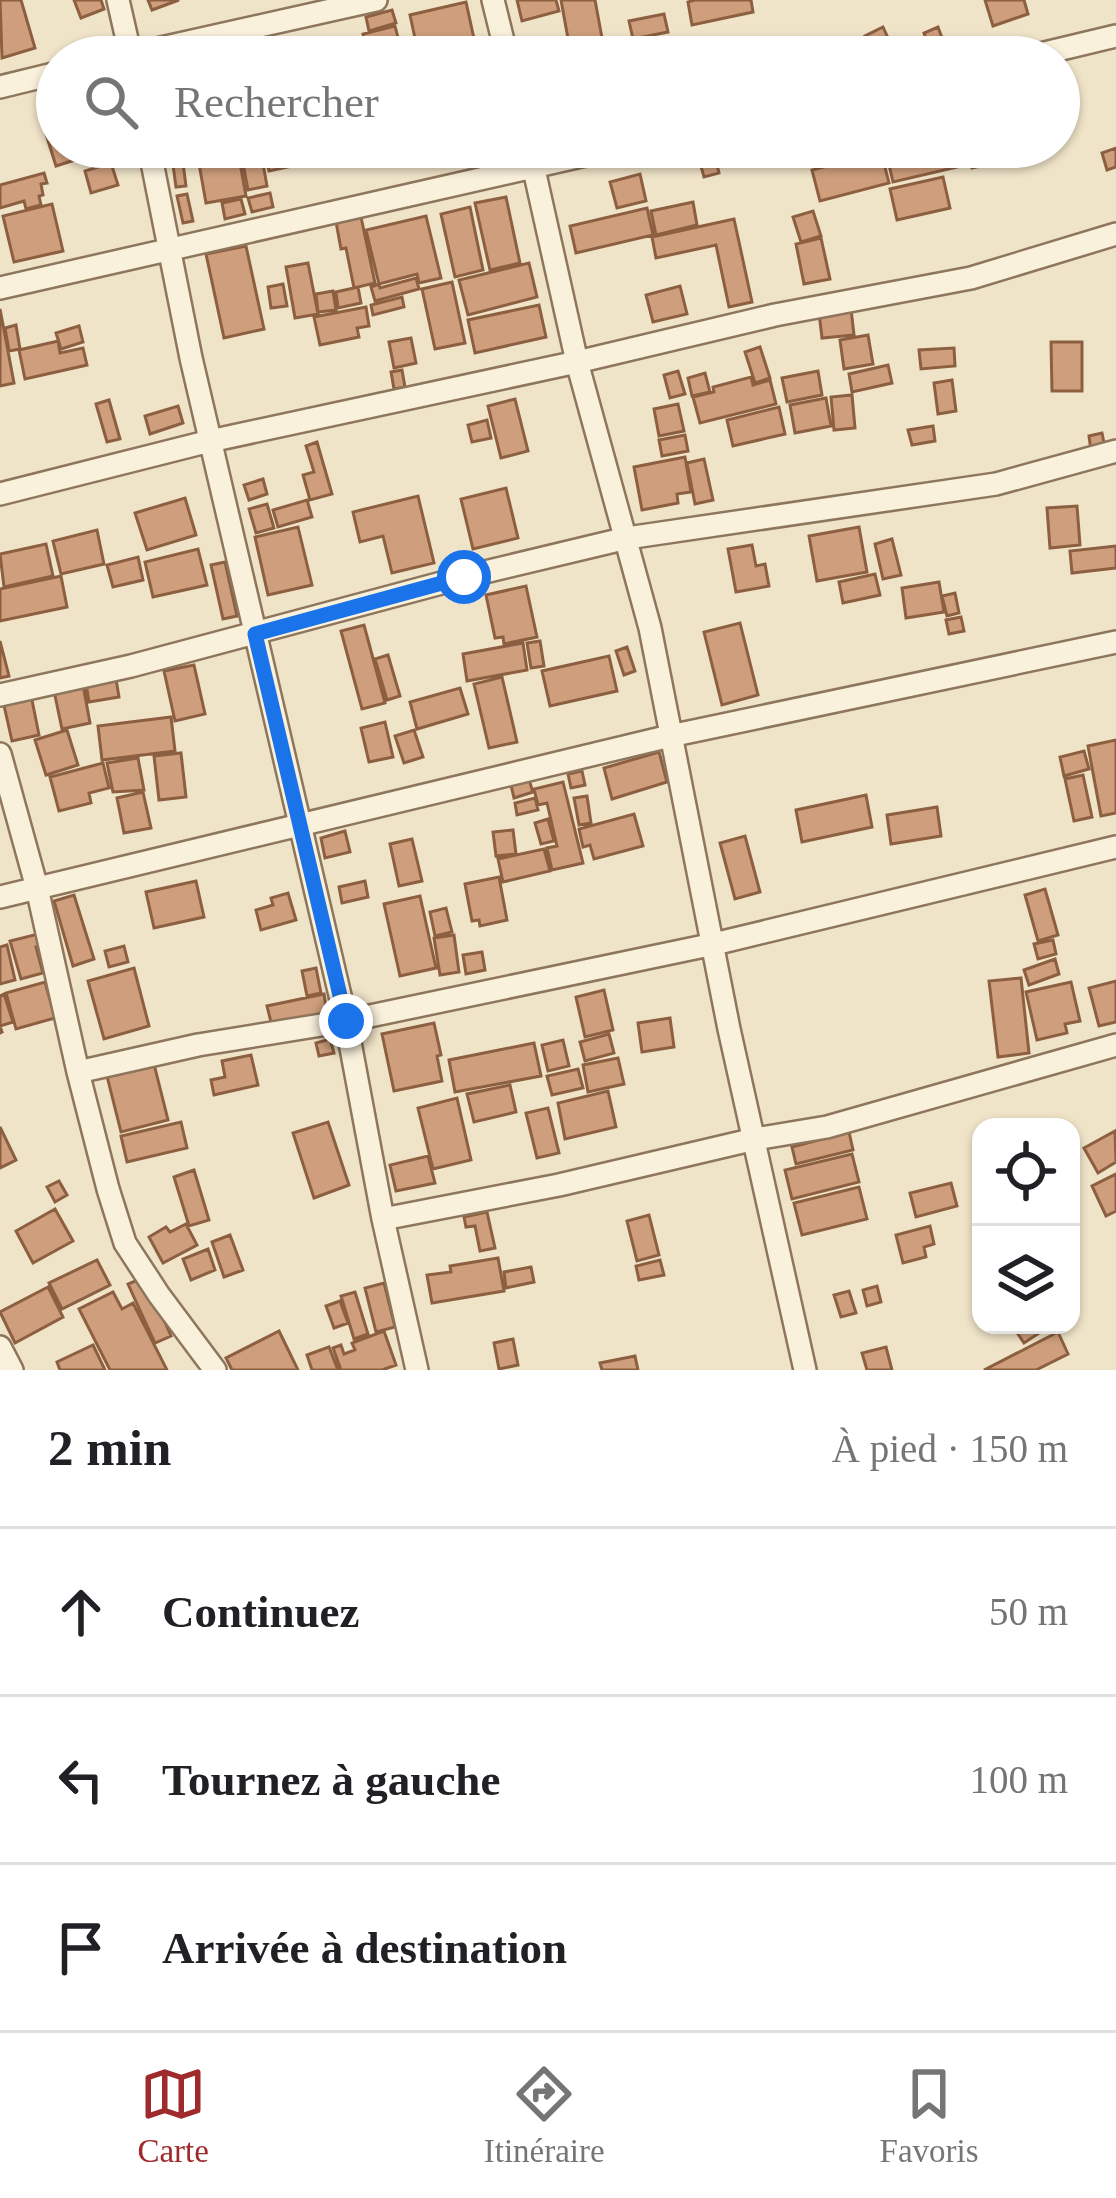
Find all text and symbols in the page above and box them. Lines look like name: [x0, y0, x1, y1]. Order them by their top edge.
search box: [36, 36, 1080, 168]
icon: search: [78, 69, 144, 135]
text: Rechercher: [174, 77, 379, 127]
route start: [437, 550, 491, 604]
route end: [319, 994, 373, 1048]
map controls: [972, 1118, 1080, 1334]
button: locate: [972, 1118, 1080, 1226]
button: layers: [972, 1226, 1080, 1334]
text: 2 min: [48, 1420, 171, 1476]
text: À pied · 150 m: [832, 1427, 1068, 1470]
icon: ahead: [48, 1579, 114, 1645]
text: Continuez: [162, 1587, 360, 1637]
text: 50 m: [989, 1590, 1068, 1633]
icon: left: [48, 1747, 114, 1813]
text: Tournez à gauche: [162, 1755, 500, 1805]
text: 100 m: [969, 1758, 1068, 1801]
icon: arrive: [48, 1915, 114, 1981]
text: Arrivée à destination: [162, 1923, 567, 1973]
tab: Carte: [137, 2061, 209, 2170]
tab: Itinéraire: [484, 2061, 605, 2170]
tab: Favoris: [880, 2061, 979, 2170]

